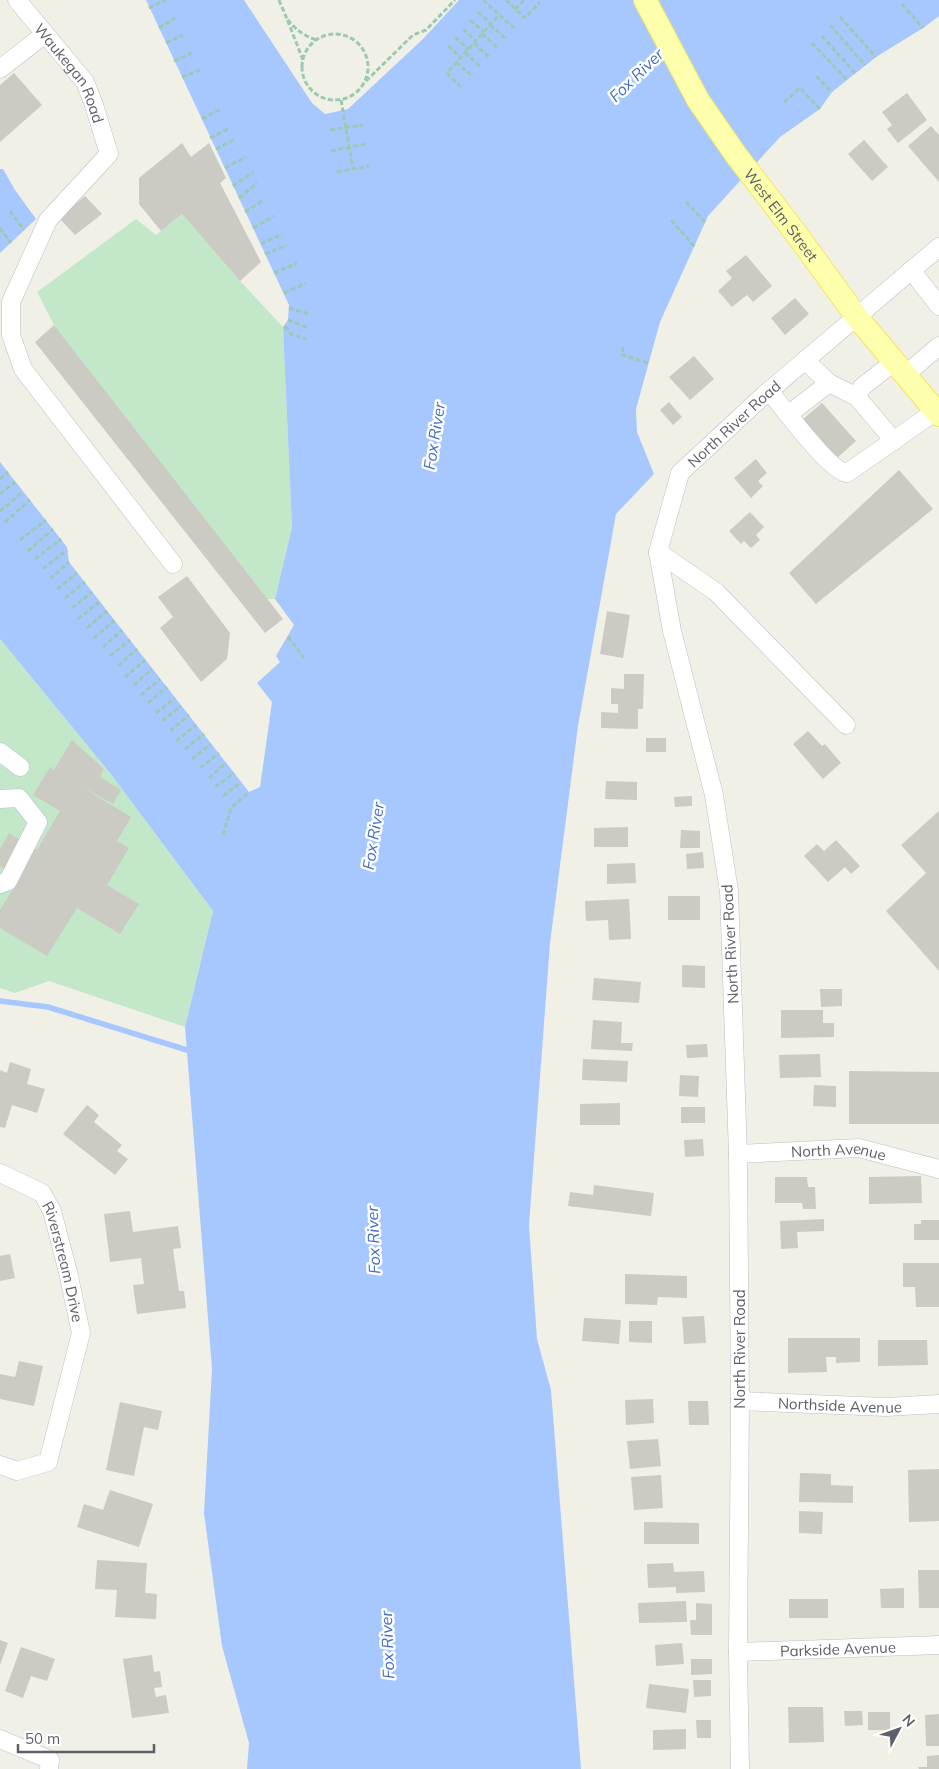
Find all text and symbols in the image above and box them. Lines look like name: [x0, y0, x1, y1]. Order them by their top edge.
street label: Waukegan Road: [30, 19, 108, 125]
water label: Fox River: [605, 43, 668, 106]
street label: West Elm Street: [740, 164, 823, 265]
street label: North River Road: [683, 376, 784, 471]
water label: Fox River: [419, 400, 449, 471]
water label: Fox River: [358, 800, 388, 871]
street label: North River Road: [717, 884, 743, 1004]
street label: North Avenue: [791, 1138, 888, 1164]
street label: Riverstream Drive: [39, 1198, 88, 1324]
water label: Fox River: [362, 1204, 384, 1274]
street label: North River Road: [730, 1289, 749, 1409]
street label: Northside Avenue: [778, 1393, 902, 1417]
water label: Fox River: [376, 1609, 398, 1679]
street label: Parkside Avenue: [780, 1637, 896, 1660]
north arrow: [874, 1704, 924, 1754]
text: N: [899, 1711, 919, 1730]
scale bar: [18, 1722, 154, 1754]
text: 50 m: [25, 1729, 60, 1748]

